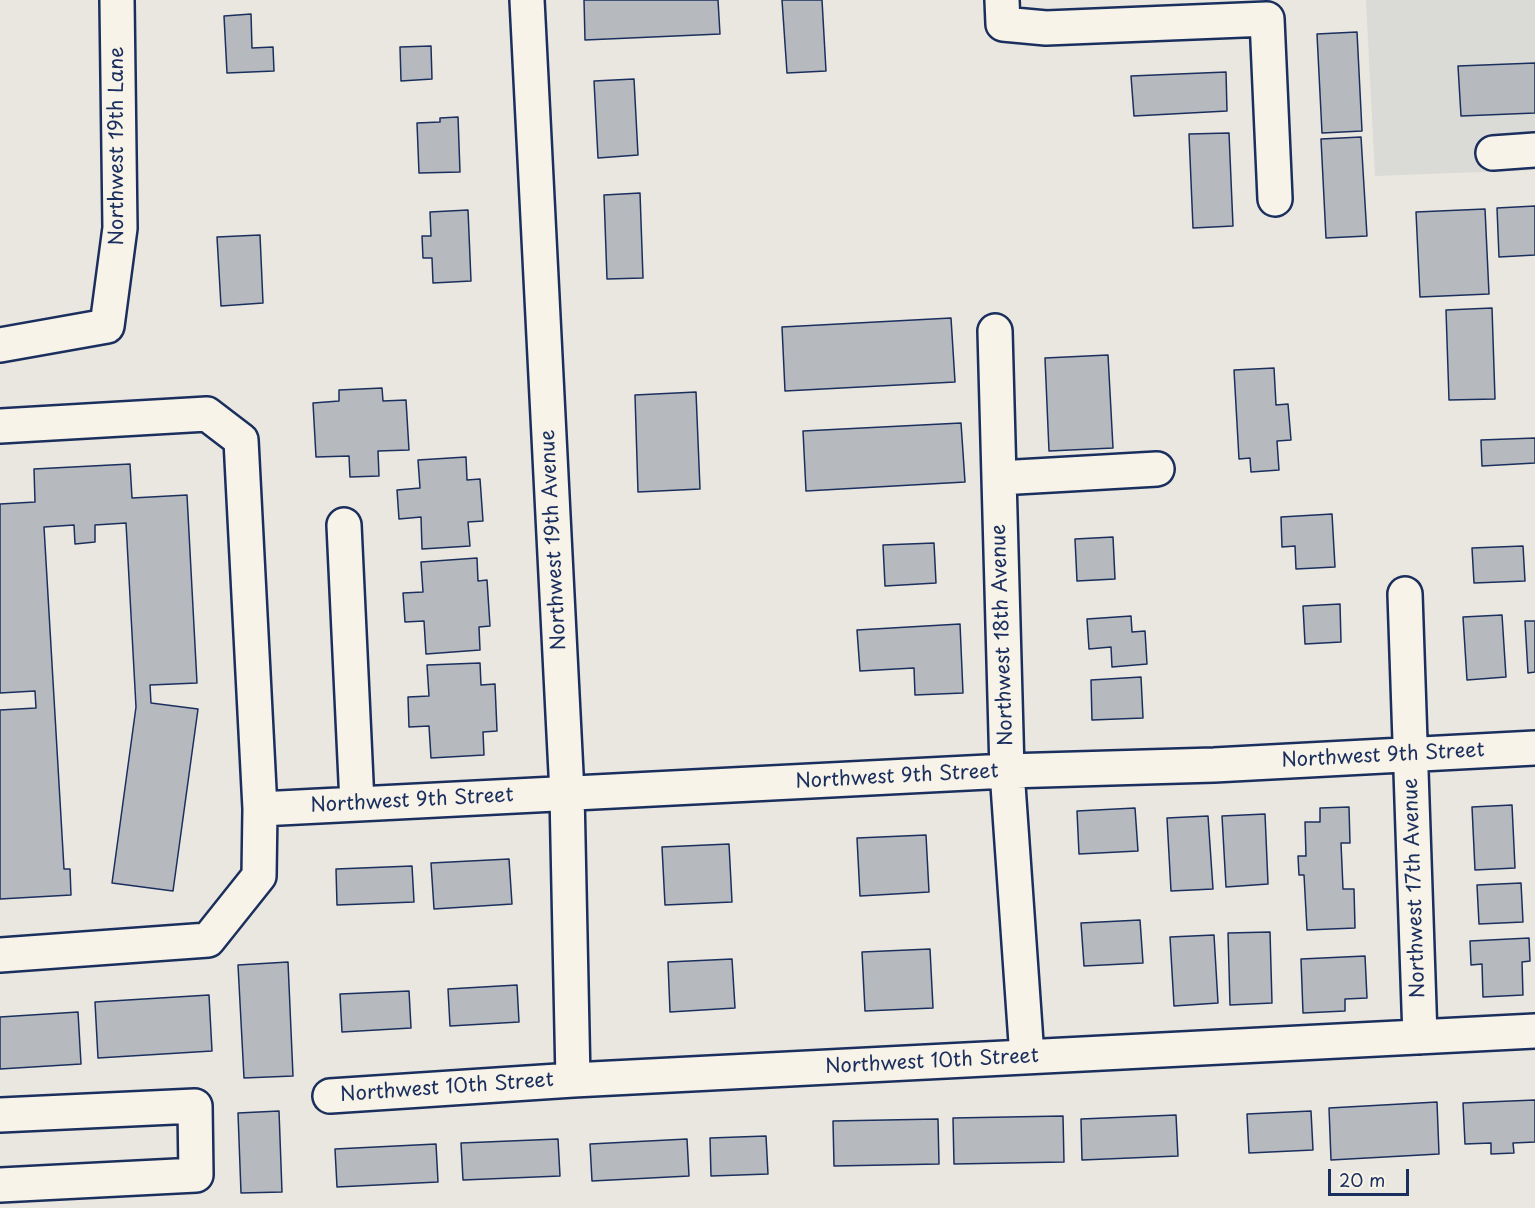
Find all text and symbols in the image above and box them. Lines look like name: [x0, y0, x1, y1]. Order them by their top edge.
street label: Northwest 19th Lane: [105, 47, 129, 245]
street label: Northwest 19th Avenue: [536, 429, 572, 651]
street label: Northwest 18th Avenue: [987, 524, 1019, 746]
street label: Northwest 9th Street: [1281, 739, 1485, 773]
street label: Northwest 9th Street: [795, 760, 999, 794]
street label: Northwest 17th Avenue: [1399, 778, 1431, 998]
street label: Northwest 9th Street: [310, 784, 514, 818]
street label: Northwest 10th Street: [824, 1044, 1040, 1080]
street label: Northwest 10th Street: [339, 1069, 555, 1107]
scale bar: [1331, 1157, 1412, 1195]
text: 20 m: [1339, 1166, 1385, 1193]

